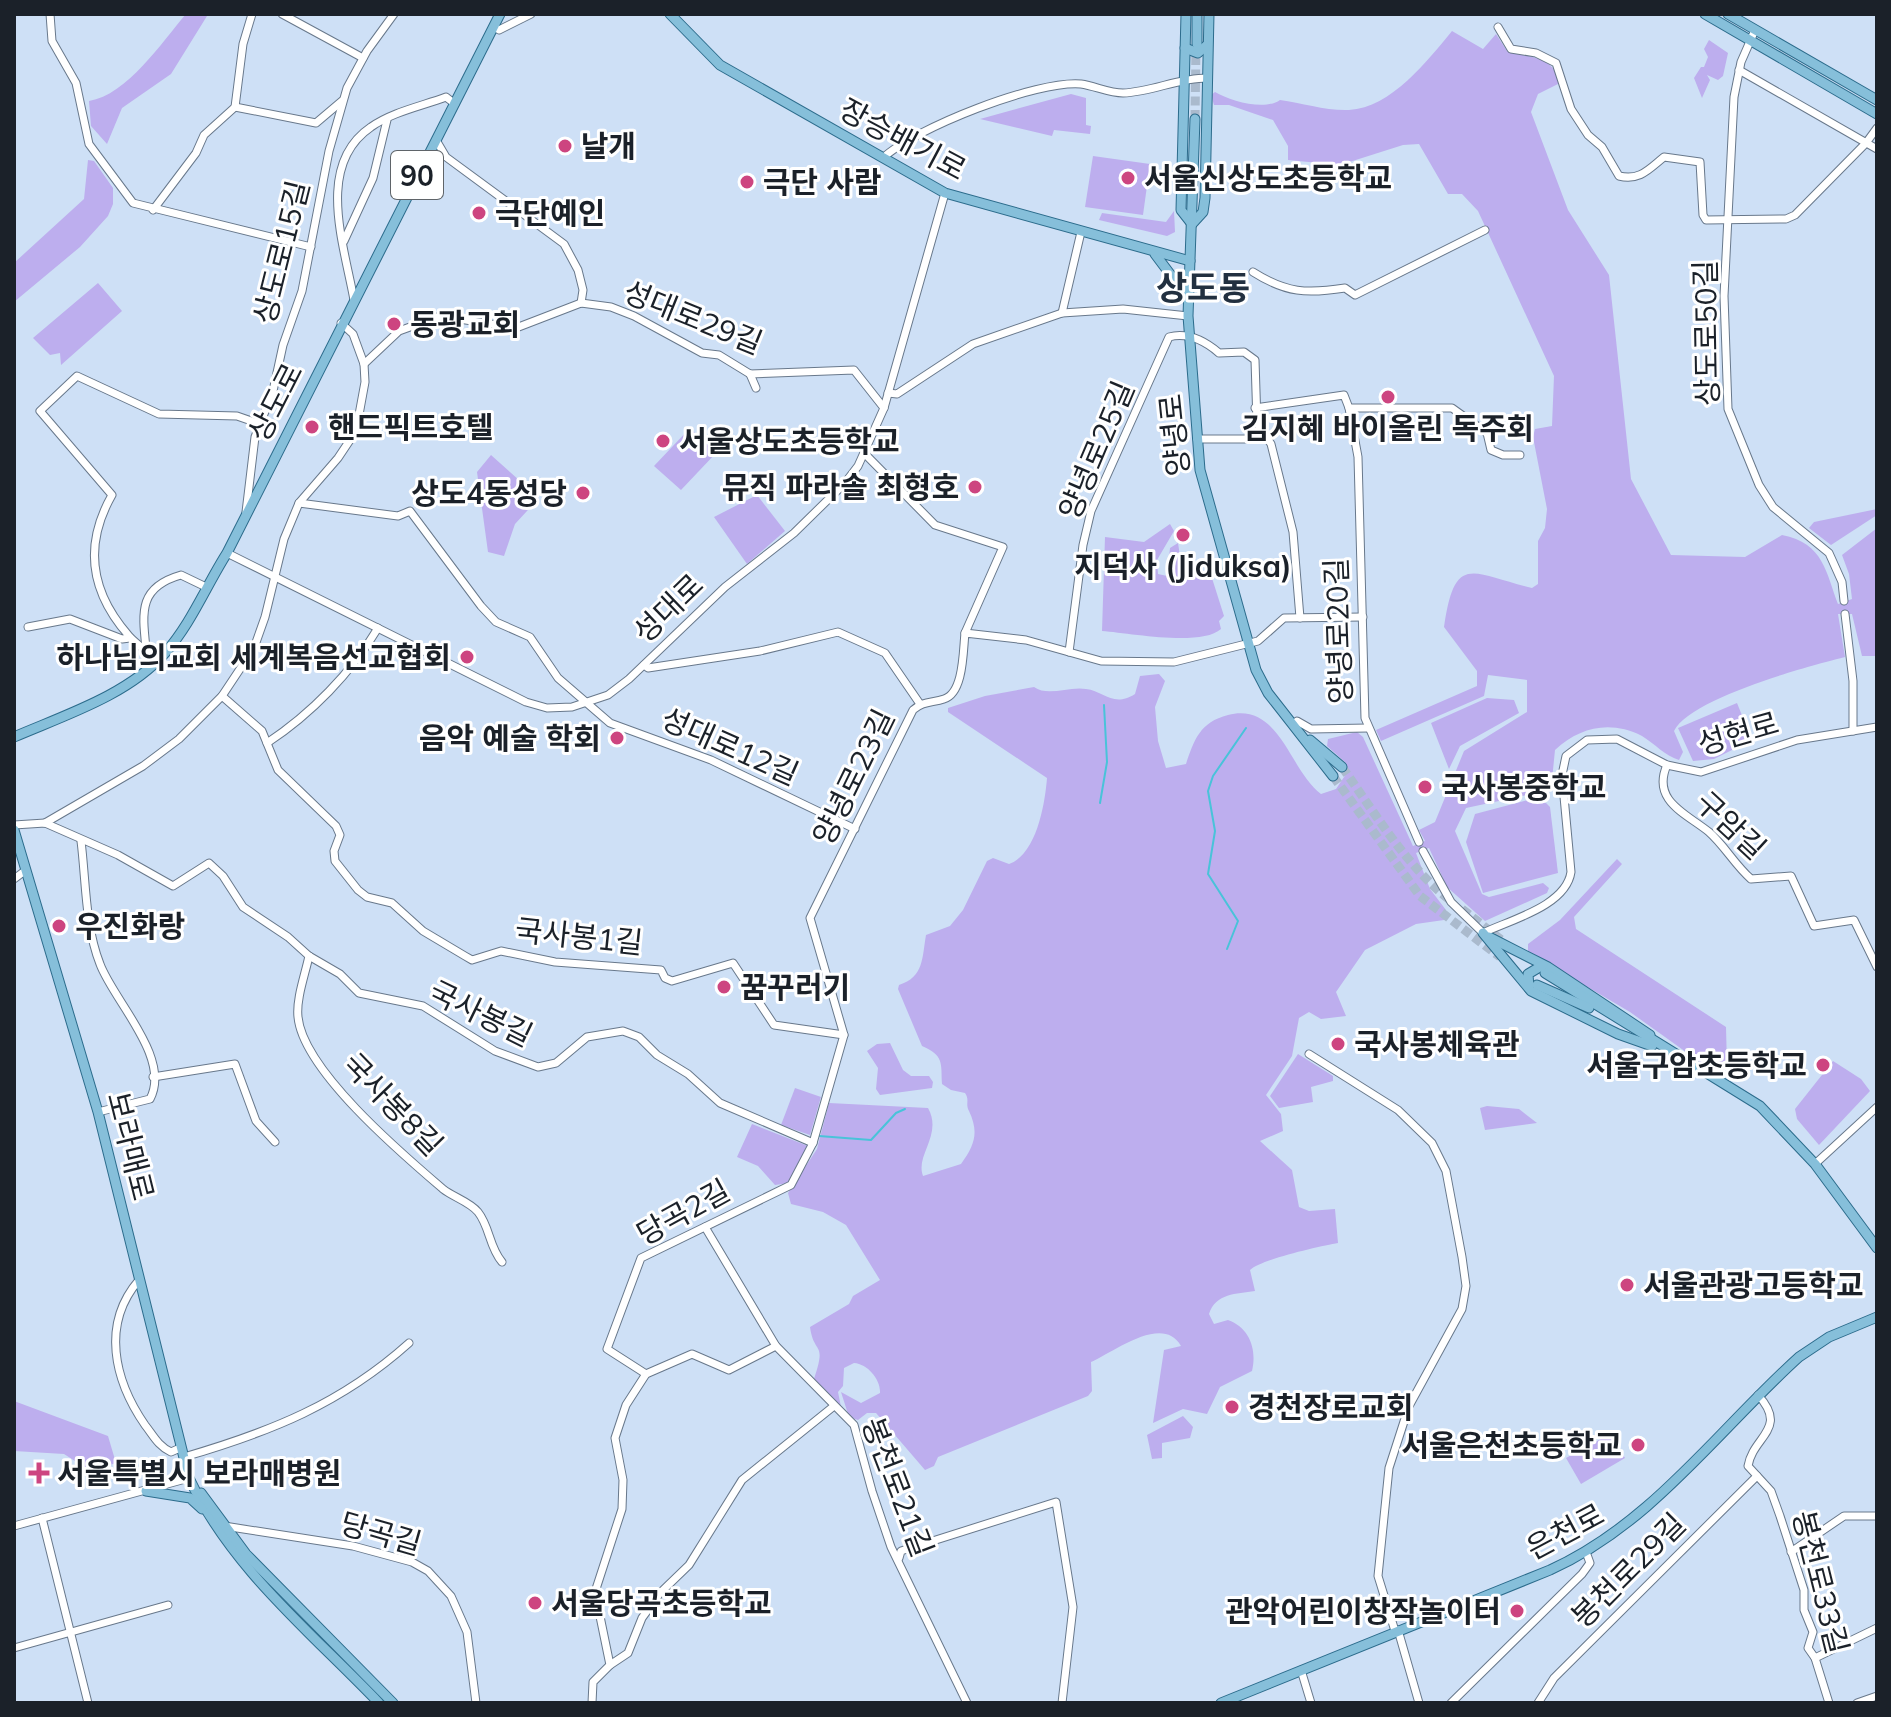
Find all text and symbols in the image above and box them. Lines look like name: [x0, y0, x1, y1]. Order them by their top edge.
street label: 장승배기로: [833, 90, 973, 188]
place label: 날개: [581, 127, 636, 165]
marker: 날개: [556, 137, 574, 155]
road number: 90: [391, 151, 443, 199]
place label: 서울신상도초등학교: [1144, 159, 1392, 197]
place label: 극단 사람: [763, 163, 882, 201]
marker: 서울신상도초등학교: [1119, 169, 1137, 187]
marker: 극단 사람: [738, 173, 756, 191]
street label: 상도로15길: [245, 176, 317, 328]
place label: 극단예인: [495, 194, 605, 232]
marker: 극단예인: [470, 204, 488, 222]
street label: 상도로50길: [1686, 259, 1726, 407]
district label: 상도동: [1156, 266, 1250, 309]
street label: 성대로29길: [618, 272, 768, 362]
place label: 동광교회: [410, 305, 520, 343]
marker: 동광교회: [385, 315, 403, 333]
street label: 상도로: [239, 356, 311, 448]
street label: 양녕로25길: [1050, 375, 1142, 525]
marker: 김지혜 바이올린 독주회: [1379, 388, 1397, 406]
street label: 양녕로: [1151, 392, 1197, 478]
place label: 핸드픽트호텔: [328, 408, 494, 446]
place label: 김지혜 바이올린 독주회: [1242, 409, 1534, 447]
marker: 핸드픽트호텔: [303, 418, 321, 436]
place label: 서울상도초등학교: [679, 422, 900, 460]
marker: 서울상도초등학교: [654, 432, 672, 450]
place label: 뮤직 파라솔 최형호: [722, 468, 959, 506]
place label: 상도4동성당: [411, 474, 567, 512]
marker: 뮤직 파라솔 최형호: [966, 478, 984, 496]
marker: 상도4동성당: [574, 484, 592, 502]
marker: 지덕사 (Jiduksa): [1174, 526, 1192, 544]
place label: 지덕사 (Jiduksa): [1074, 547, 1292, 585]
street label: 양녕로20길: [1316, 557, 1360, 705]
street label: 성대로: [625, 566, 711, 650]
place label: 하나님의교회 세계복음선교협회: [56, 638, 451, 676]
marker: 하나님의교회 세계복음선교협회: [458, 648, 476, 666]
street label: 성대로12길: [655, 699, 805, 793]
street label: 양녕로23길: [804, 703, 902, 851]
street label: 성현로: [1693, 703, 1783, 763]
place label: 음악 예술 학회: [419, 719, 601, 757]
marker: 음악 예술 학회: [608, 729, 626, 747]
place label: 국사봉중학교: [1441, 768, 1607, 806]
marker: 국사봉중학교: [1416, 778, 1434, 796]
street label: 구암길: [1688, 783, 1774, 867]
place label: 우진화랑: [75, 907, 185, 945]
street label: 국사봉1길: [513, 910, 645, 962]
marker: 우진화랑: [50, 917, 68, 935]
place label: 꿈꾸러기: [740, 968, 850, 1006]
street label: 국사봉길: [423, 972, 539, 1054]
marker: 꿈꾸러기: [715, 978, 733, 996]
place label: 국사봉체육관: [1354, 1025, 1520, 1063]
marker: 국사봉체육관: [1329, 1035, 1347, 1053]
street label: 국사봉8길: [335, 1045, 451, 1163]
place label: 서울구암초등학교: [1586, 1046, 1807, 1084]
marker: 서울구암초등학교: [1814, 1056, 1832, 1074]
street label: 보라매로: [99, 1088, 163, 1204]
street label: 당곡2길: [630, 1171, 736, 1253]
place label: 서울관광고등학교: [1643, 1266, 1864, 1304]
marker: 서울관광고등학교: [1618, 1276, 1636, 1294]
place label: 경천장로교회: [1248, 1388, 1414, 1426]
marker: 경천장로교회: [1223, 1398, 1241, 1416]
street label: 봉천로21길: [854, 1412, 942, 1562]
place label: 서울은천초등학교: [1401, 1426, 1622, 1464]
marker: 서울은천초등학교: [1629, 1436, 1647, 1454]
place label: 서울특별시 보라매병원: [57, 1454, 341, 1492]
marker: 서울특별시 보라매병원: [28, 1462, 50, 1484]
street label: 은천로: [1520, 1495, 1610, 1567]
street label: 당곡길: [336, 1503, 426, 1563]
street label: 봉천로29길: [1563, 1505, 1693, 1635]
street label: 봉천로33길: [1785, 1506, 1857, 1658]
place label: 서울당곡초등학교: [551, 1584, 772, 1622]
place label: 관악어린이창작놀이터: [1225, 1592, 1501, 1630]
marker: 서울당곡초등학교: [526, 1594, 544, 1612]
marker: 관악어린이창작놀이터: [1508, 1602, 1526, 1620]

